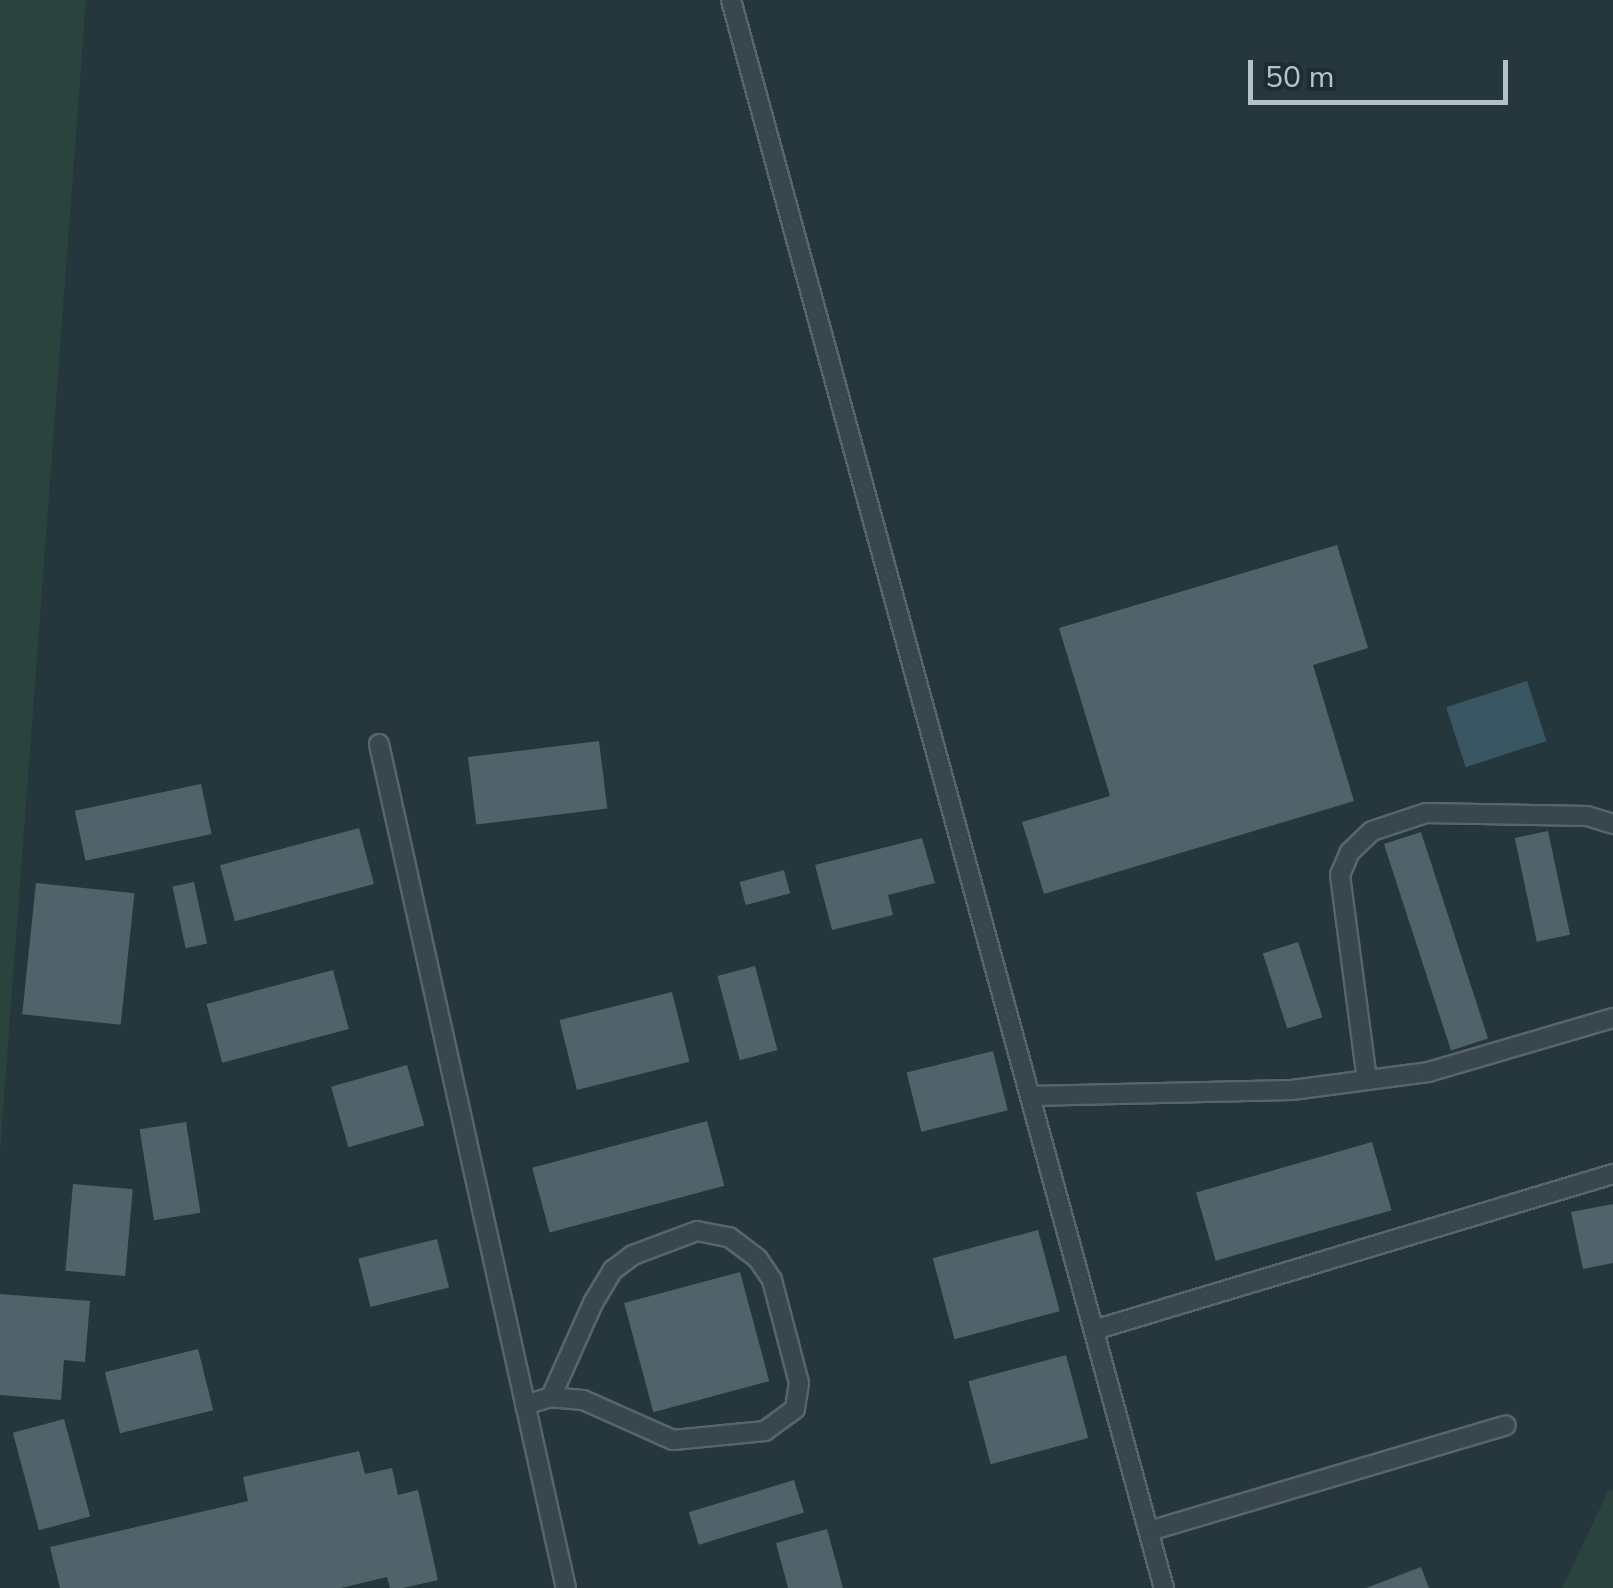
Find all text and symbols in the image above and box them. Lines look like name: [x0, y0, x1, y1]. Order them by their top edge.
scale bar: [1253, 40, 1513, 102]
text: 50 m: [1265, 57, 1334, 98]

